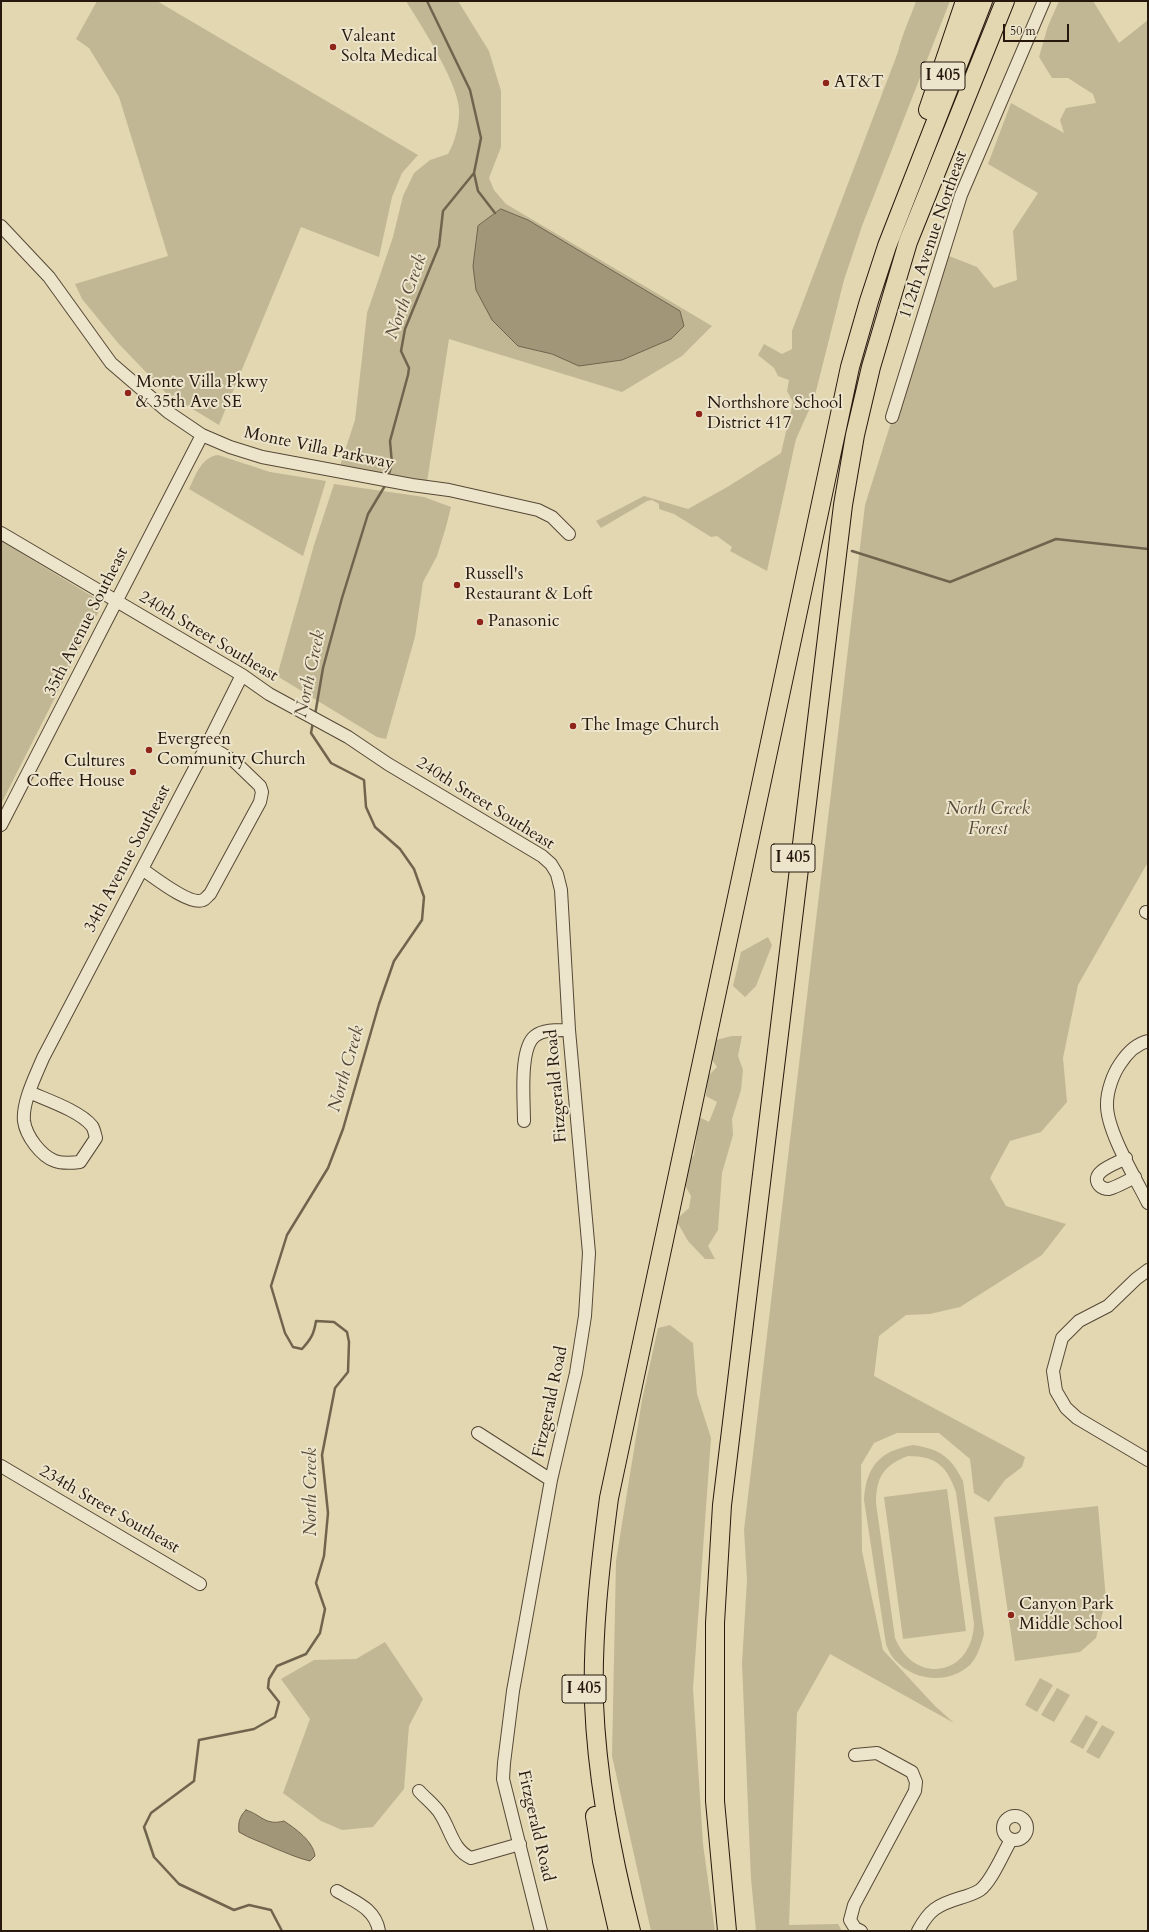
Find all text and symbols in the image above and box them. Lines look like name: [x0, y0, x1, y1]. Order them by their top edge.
scale bar: [1005, 16, 1071, 42]
text: 50 m: [1010, 23, 1036, 39]
place label: Valeant Solta Medical: [341, 27, 437, 67]
marker: Valeant Solta Medical: [328, 42, 338, 52]
road number: I 405: [921, 62, 965, 90]
place label: AT&T: [834, 73, 884, 93]
marker: AT&T: [821, 78, 831, 88]
street label: 112th Avenue Northeast: [896, 149, 972, 321]
water label: North Creek: [382, 252, 432, 342]
place label: Monte Villa Pkwy & 35th Ave SE: [136, 373, 268, 413]
marker: Monte Villa Pkwy & 35th Ave SE: [123, 388, 133, 398]
place label: Northshore School District 417: [707, 394, 843, 434]
marker: Northshore School District 417: [694, 409, 704, 419]
street label: Monte Villa Parkway: [242, 423, 396, 475]
street label: 35th Avenue Southeast: [41, 544, 133, 700]
place label: Russell's Restaurant & Loft: [465, 565, 593, 605]
marker: Russell's Restaurant & Loft: [452, 580, 462, 590]
street label: 240th Street Southeast: [135, 587, 281, 687]
place label: Panasonic: [488, 612, 559, 632]
marker: Panasonic: [475, 617, 485, 627]
water label: North Creek: [291, 628, 331, 720]
place label: The Image Church: [581, 716, 719, 736]
marker: The Image Church: [568, 721, 578, 731]
place label: Evergreen Community Church: [157, 730, 306, 770]
marker: Evergreen Community Church: [144, 745, 154, 755]
place label: Cultures Coffee House: [26, 752, 125, 792]
street label: 240th Street Southeast: [412, 753, 558, 855]
marker: Cultures Coffee House: [128, 767, 138, 777]
street label: 34th Avenue Southeast: [80, 782, 176, 936]
park label: North Creek Forest: [946, 800, 1030, 840]
road number: I 405: [771, 844, 815, 872]
water label: North Creek: [324, 1023, 370, 1115]
street label: Fitzgerald Road: [542, 1029, 572, 1143]
street label: Fitzgerald Road: [529, 1344, 573, 1460]
water label: North Creek: [301, 1448, 323, 1536]
street label: 234th Street Southeast: [35, 1461, 183, 1559]
place label: Canyon Park Middle School: [1019, 1595, 1123, 1635]
marker: Canyon Park Middle School: [1006, 1610, 1016, 1620]
road number: I 405: [562, 1675, 606, 1703]
street label: Fitzgerald Road: [512, 1768, 558, 1884]

